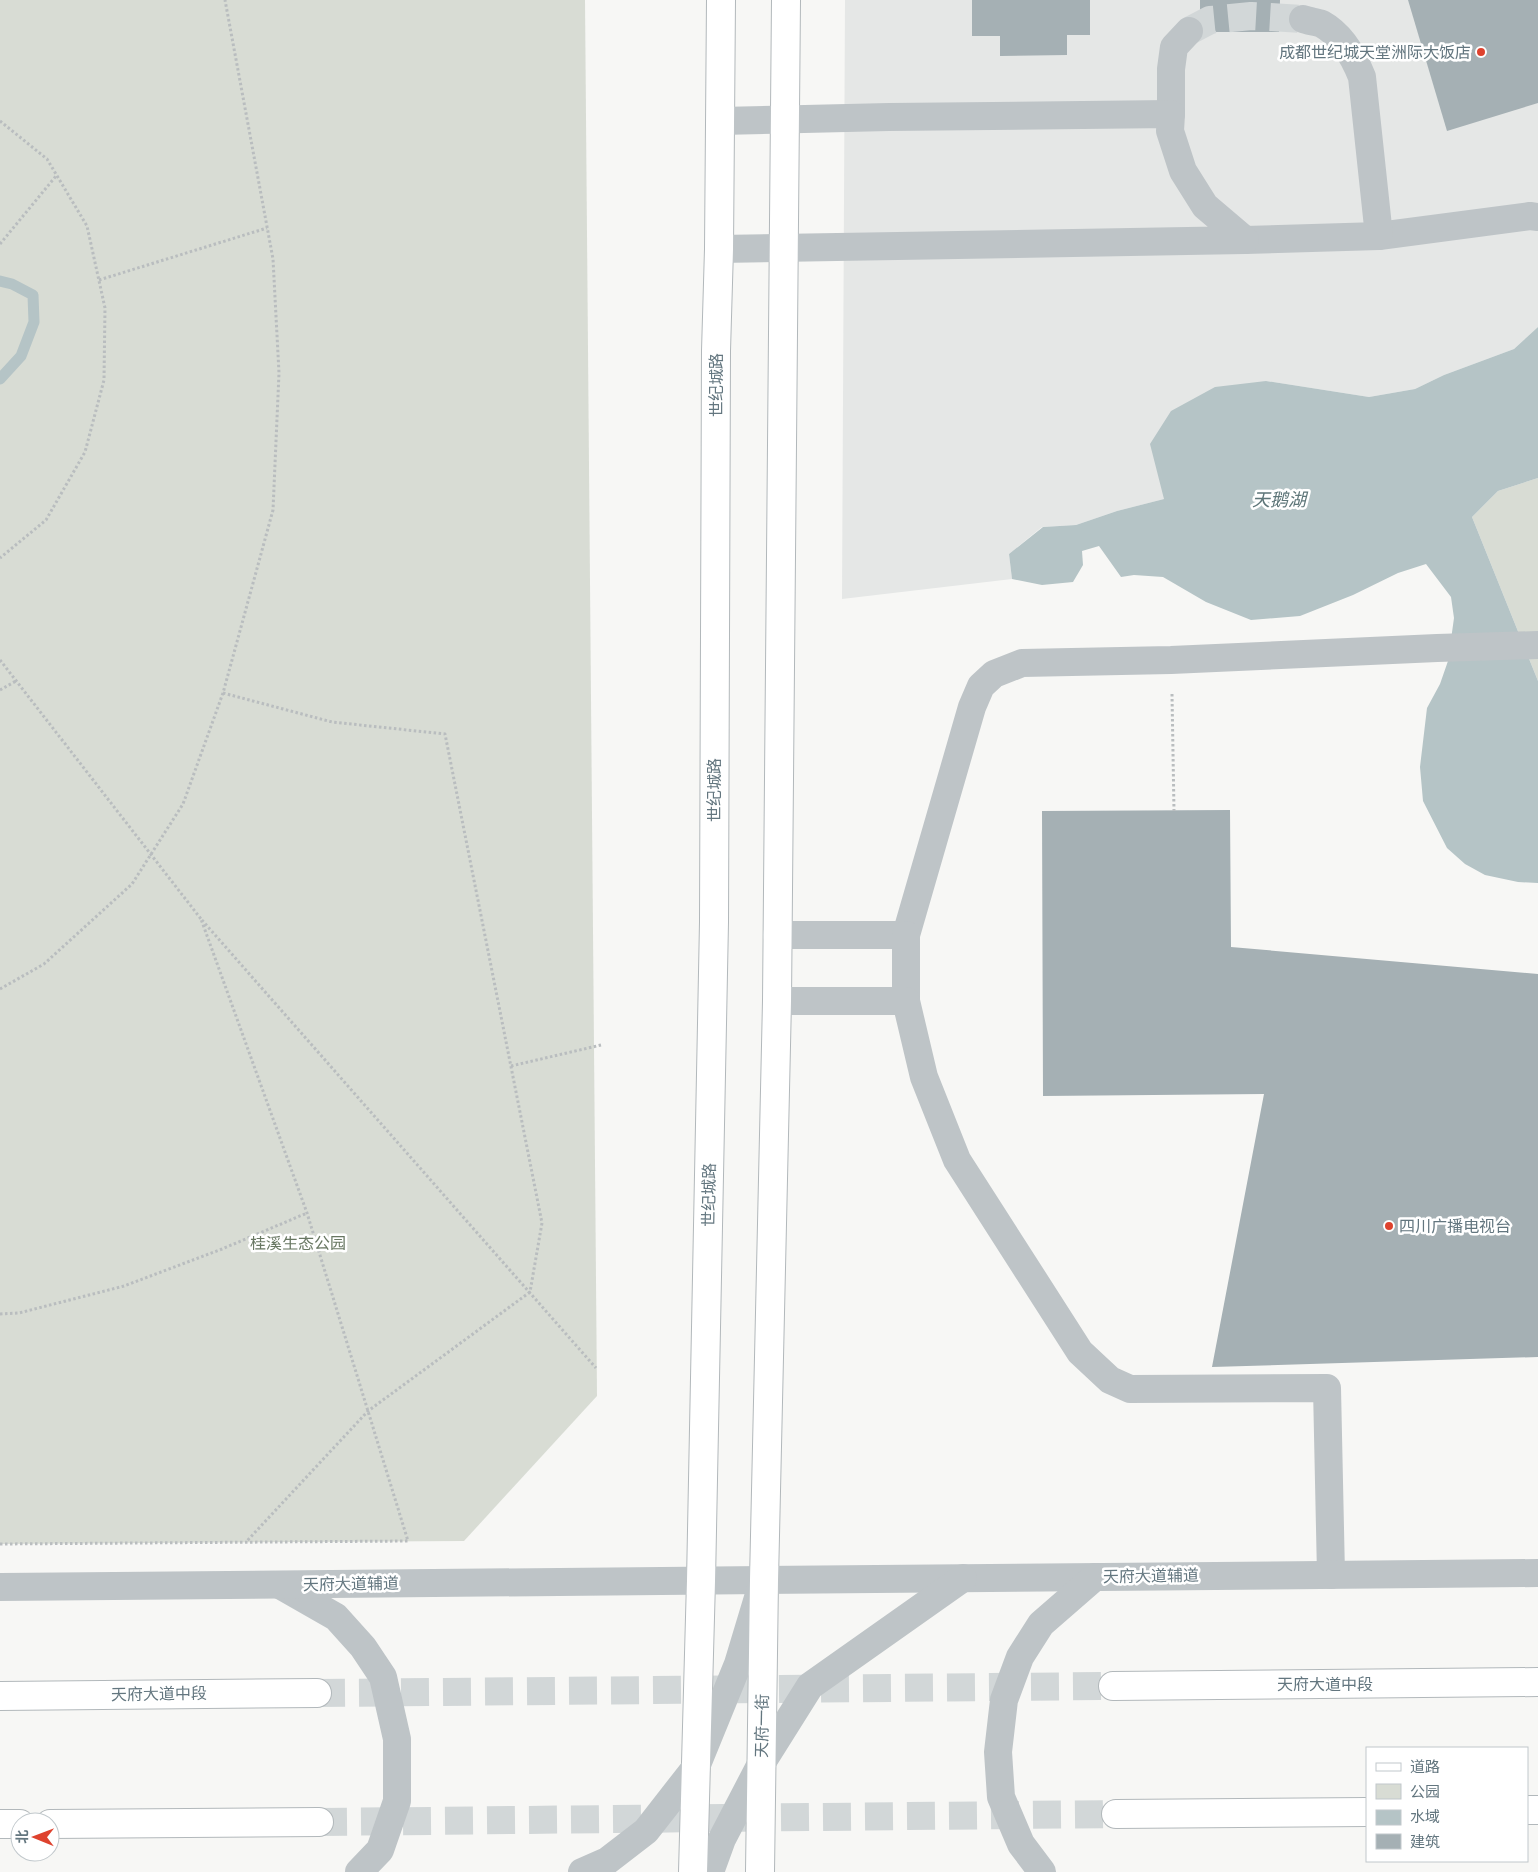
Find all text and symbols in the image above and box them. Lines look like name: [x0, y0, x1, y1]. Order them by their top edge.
place label: 成都世纪城天堂洲际大饭店: [1279, 43, 1471, 62]
marker: 成都世纪城天堂洲际大饭店: [1475, 46, 1487, 58]
street label: 世纪城路: [707, 353, 726, 417]
water label: 天鹅湖: [1252, 489, 1309, 510]
street label: 世纪城路: [705, 758, 724, 822]
street label: 世纪城路: [699, 1163, 719, 1227]
place label: 四川广播电视台: [1399, 1217, 1511, 1236]
marker: 四川广播电视台: [1383, 1220, 1395, 1232]
park label: 桂溪生态公园: [250, 1234, 346, 1253]
street label: 天府大道辅道: [1103, 1566, 1199, 1586]
street label: 天府大道辅道: [303, 1574, 399, 1594]
street label: 天府大道中段: [1277, 1675, 1373, 1694]
street label: 天府大道中段: [111, 1684, 207, 1704]
street label: 天府一街: [752, 1694, 772, 1758]
legend: [1366, 1747, 1528, 1862]
text: 道路: [1410, 1758, 1440, 1776]
text: 公园: [1410, 1783, 1440, 1801]
text: 水域: [1410, 1808, 1440, 1826]
north arrow: [10, 1812, 60, 1862]
text: 北: [14, 1830, 30, 1844]
text: 建筑: [1410, 1833, 1440, 1851]

